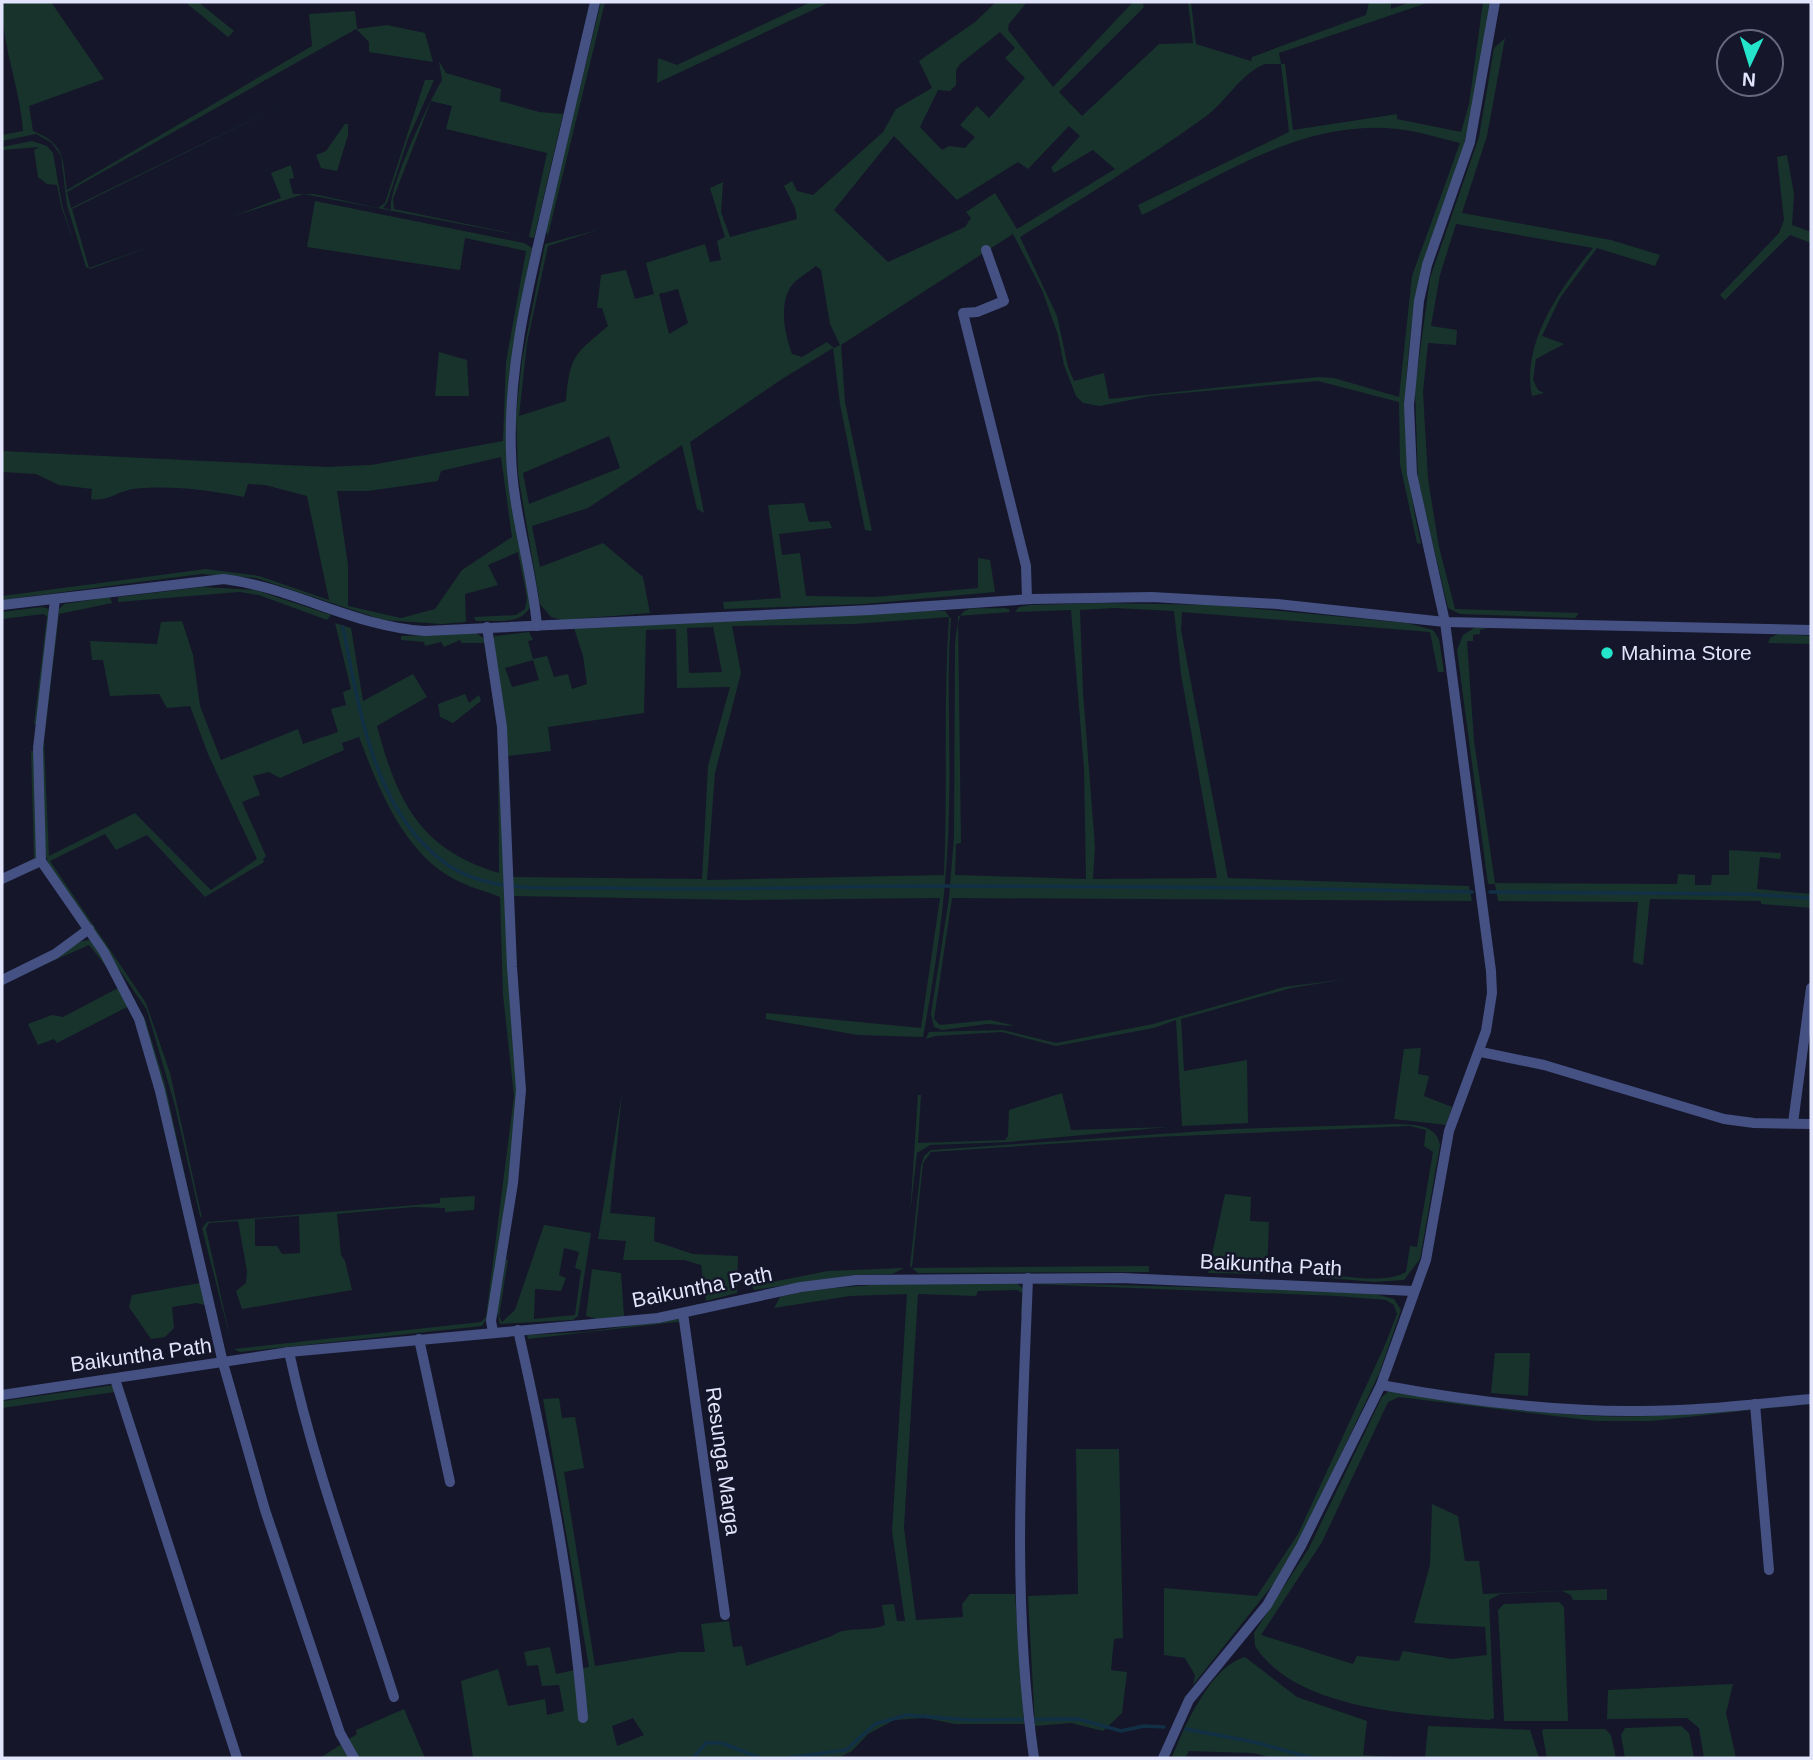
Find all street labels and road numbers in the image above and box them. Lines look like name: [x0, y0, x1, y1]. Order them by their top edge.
street label: Baikuntha Path: [1199, 1249, 1343, 1280]
street label: Baikuntha Path: [630, 1262, 774, 1311]
street label: Baikuntha Path: [69, 1333, 213, 1376]
street label: Resunga Marga: [702, 1385, 745, 1537]

